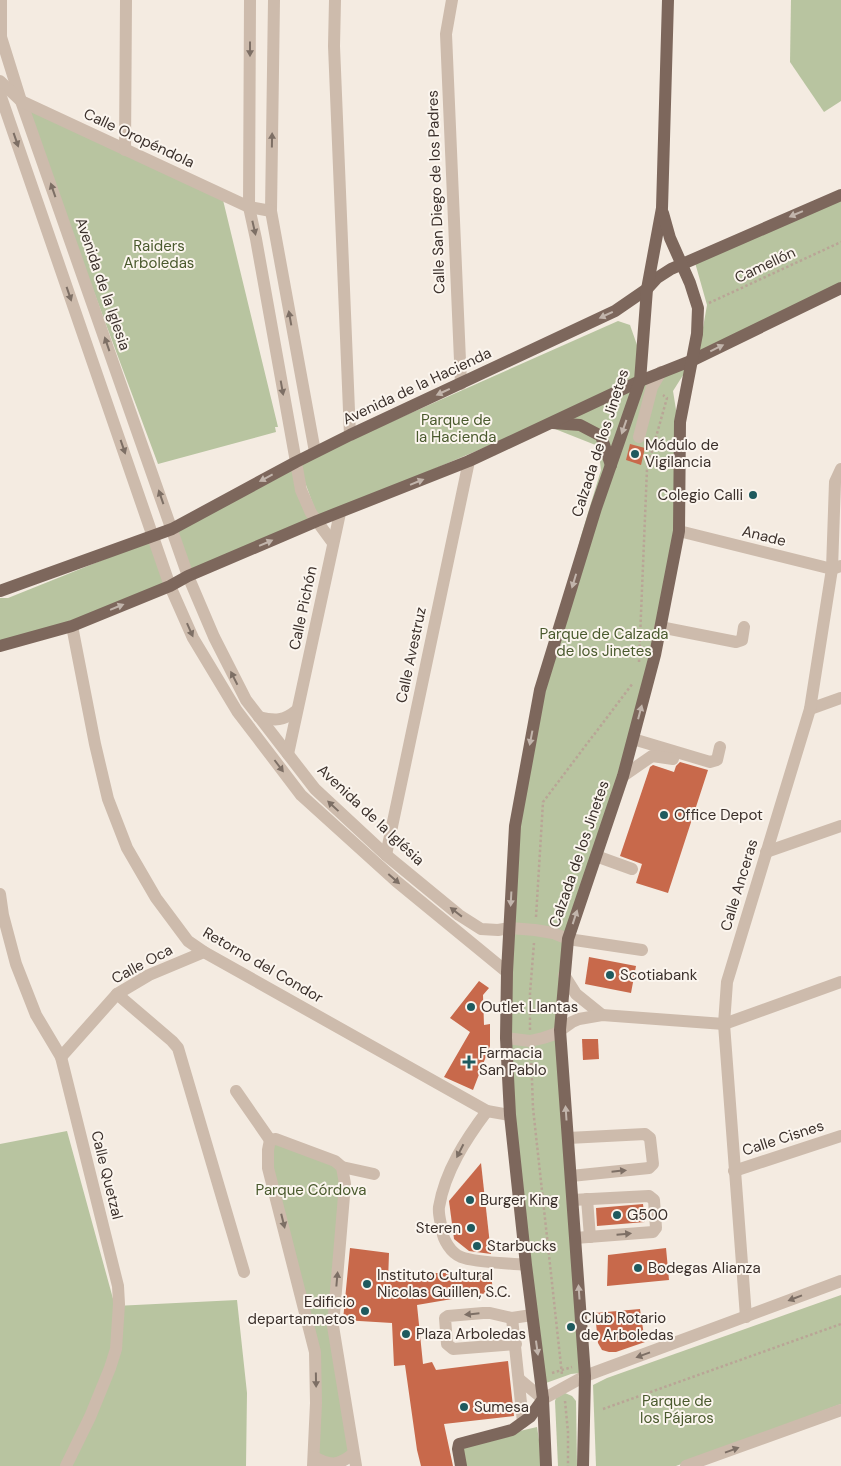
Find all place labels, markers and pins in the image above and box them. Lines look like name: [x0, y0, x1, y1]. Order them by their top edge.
place label: Módulo de Vigilancia: [645, 435, 719, 472]
marker: Módulo de Vigilancia: [629, 448, 641, 460]
place label: Colegio Calli: [657, 485, 743, 505]
marker: Colegio Calli: [747, 489, 759, 501]
place label: Office Depot: [674, 805, 763, 825]
marker: Office Depot: [658, 809, 670, 821]
place label: Scotiabank: [620, 965, 698, 985]
marker: Scotiabank: [604, 969, 616, 981]
place label: Outlet Llantas: [481, 997, 578, 1017]
marker: Outlet Llantas: [465, 1001, 477, 1013]
place label: Farmacia San Pablo: [479, 1043, 547, 1080]
marker: Farmacia San Pablo: [463, 1056, 475, 1068]
place label: Burger King: [480, 1190, 558, 1210]
marker: Burger King: [464, 1194, 476, 1206]
place label: G500: [627, 1205, 668, 1225]
marker: G500: [611, 1209, 623, 1221]
place label: Steren: [416, 1218, 461, 1238]
marker: Steren: [465, 1222, 477, 1234]
place label: Starbucks: [487, 1236, 557, 1256]
marker: Starbucks: [471, 1240, 483, 1252]
place label: Bodegas Alianza: [648, 1258, 761, 1278]
marker: Bodegas Alianza: [632, 1262, 644, 1274]
place label: Instituto Cultural Nicolas Guillen, S.C.: [377, 1265, 511, 1302]
marker: Instituto Cultural Nicolas Guillen, S.C.: [361, 1278, 373, 1290]
place label: Edificio departamnetos: [248, 1292, 355, 1329]
marker: Edificio departamnetos: [359, 1305, 371, 1317]
place label: Club Rotario de Arboledas: [581, 1308, 674, 1345]
marker: Club Rotario de Arboledas: [565, 1321, 577, 1333]
place label: Plaza Arboledas: [416, 1324, 526, 1344]
marker: Plaza Arboledas: [400, 1328, 412, 1340]
place label: Sumesa: [474, 1397, 529, 1417]
marker: Sumesa: [458, 1401, 470, 1413]

